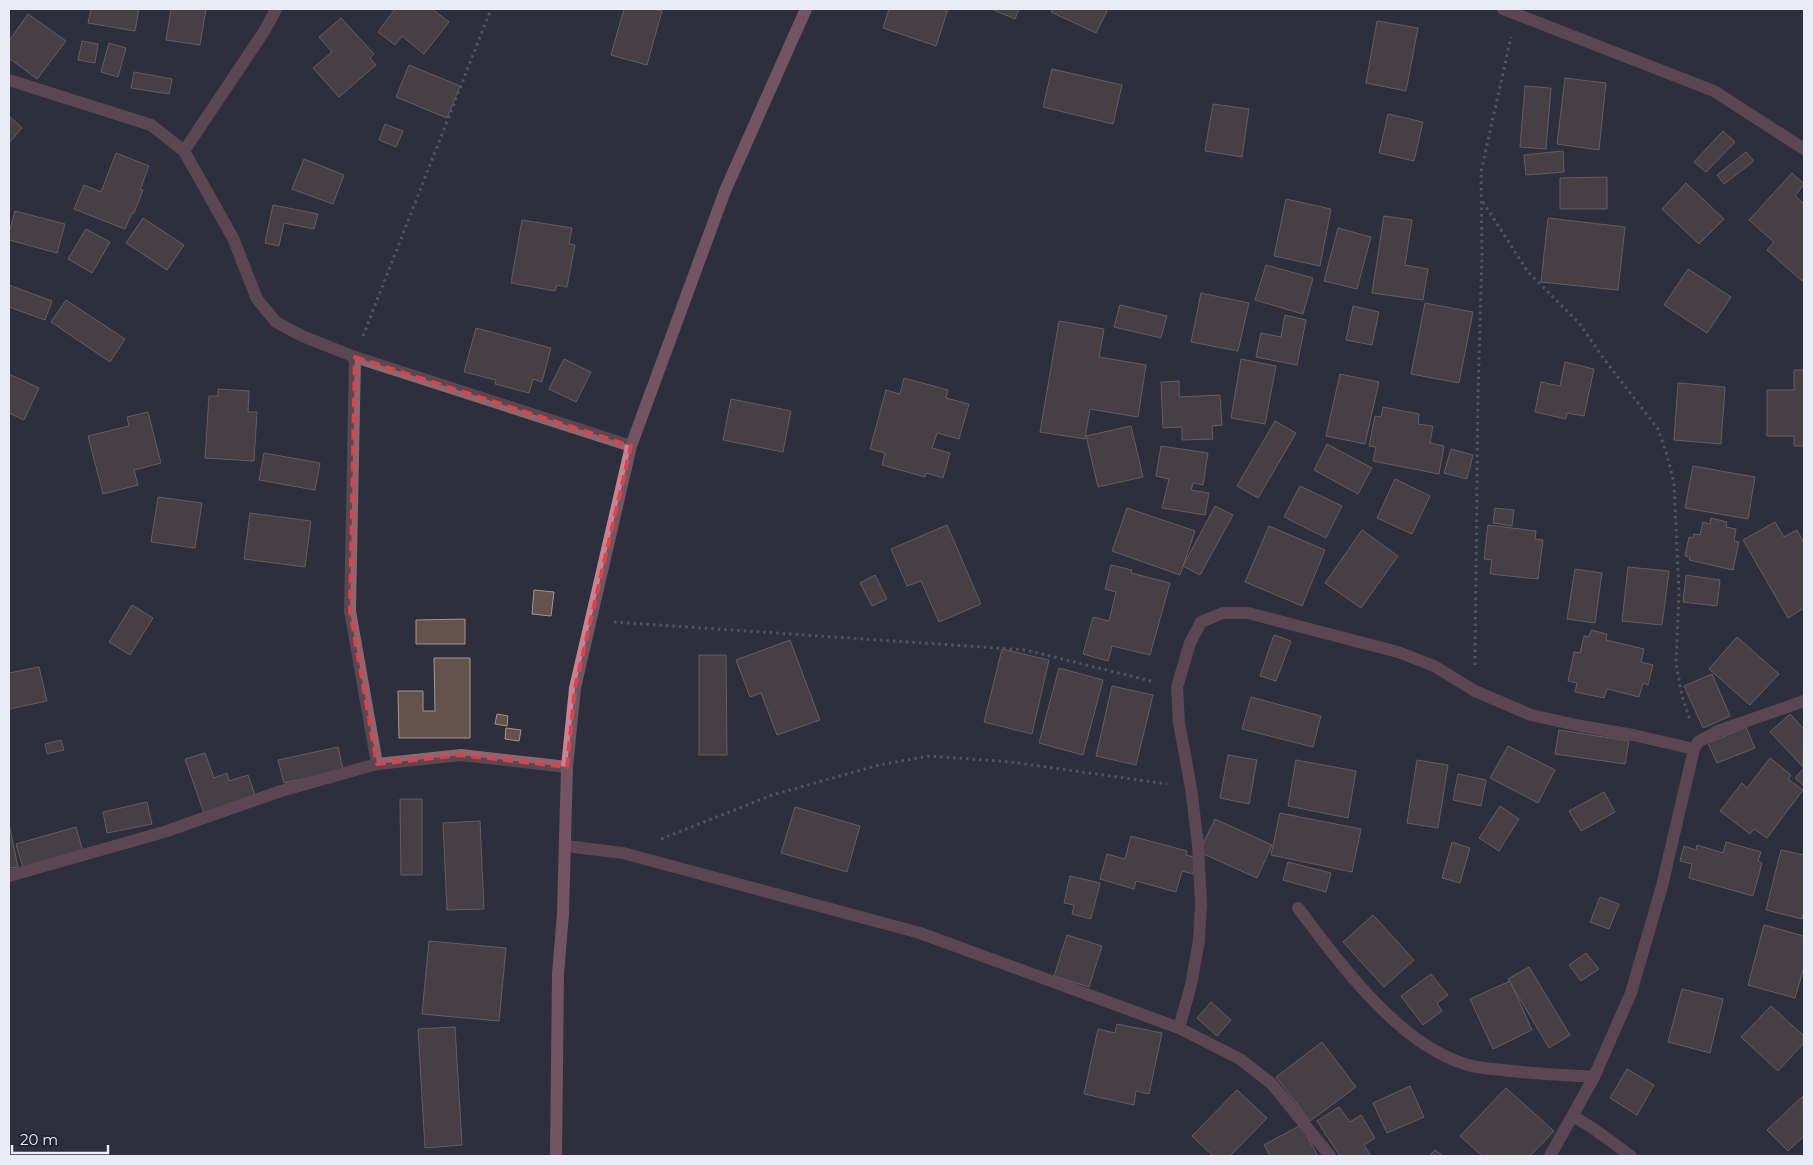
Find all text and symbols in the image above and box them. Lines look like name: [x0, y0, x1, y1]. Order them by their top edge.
scale bar: [12, 1122, 109, 1154]
text: 20 m: [20, 1130, 58, 1149]

